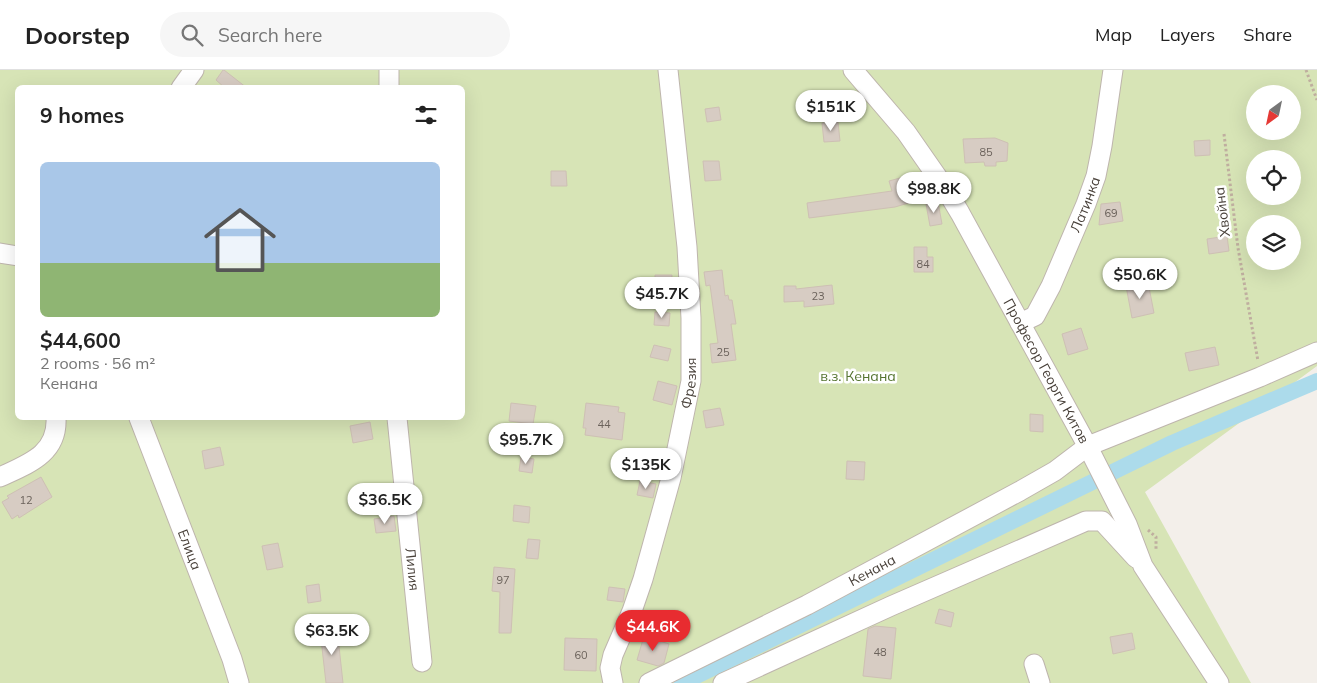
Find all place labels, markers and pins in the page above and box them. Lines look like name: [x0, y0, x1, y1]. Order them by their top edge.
pin: $151K: [796, 90, 866, 132]
pin: $98.8K: [893, 172, 975, 214]
pin: $50.6K: [1099, 258, 1181, 300]
pin: $45.7K: [621, 276, 703, 319]
pin: $95.7K: [485, 422, 567, 465]
pin: $135K: [611, 448, 681, 490]
pin: $36.5K: [344, 482, 426, 525]
pin: $44.6K: [612, 610, 694, 652]
pin: $63.5K: [291, 614, 373, 656]

